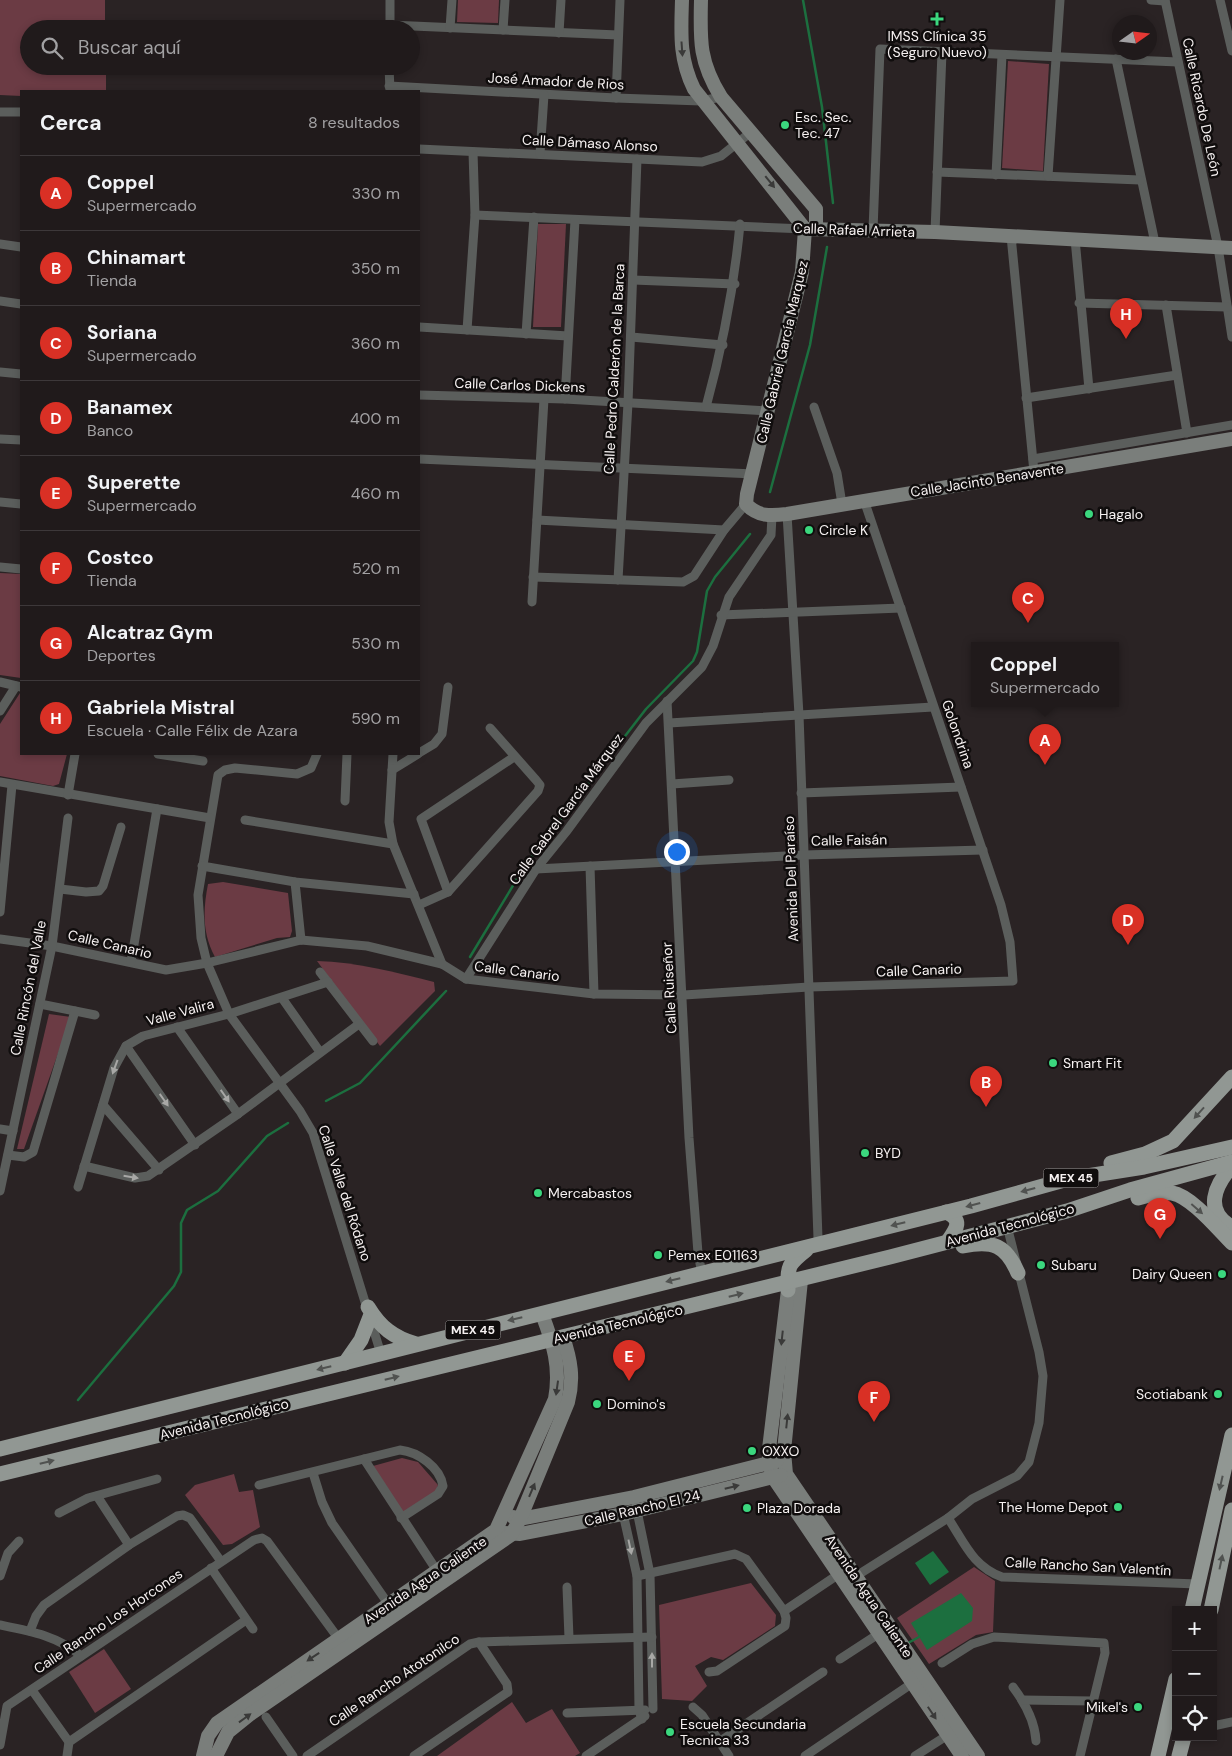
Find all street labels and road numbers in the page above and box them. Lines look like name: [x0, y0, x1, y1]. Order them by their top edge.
street label: Calle Ricardo De León: [1179, 36, 1225, 178]
street label: José Amador de Rios: [487, 68, 625, 94]
street label: Calle Dámaso Alonso: [522, 130, 658, 156]
street label: Calle Rafael Arrieta: [793, 219, 915, 241]
street label: Calle Gabriel García Marquez: [752, 259, 812, 445]
street label: Calle Pedro Calderón de la Barca: [599, 263, 629, 475]
street label: Calle Carlos Dickens: [454, 374, 586, 396]
street label: Calle Jacinto Benavente: [909, 459, 1065, 501]
street label: Golondrina: [938, 697, 978, 771]
street label: Calle Gabrel García Márquez: [505, 730, 627, 888]
street label: Avenida Del Paraíso: [780, 816, 802, 942]
street label: Calle Faisán: [811, 830, 887, 850]
street label: Calle Rincón del Valle: [6, 919, 50, 1057]
street label: Calle Canario: [66, 926, 154, 962]
street label: Calle Ruiseñor: [658, 942, 680, 1034]
street label: Calle Canario: [473, 957, 561, 985]
street label: Calle Canario: [876, 960, 962, 980]
street label: Valle Valira: [144, 994, 216, 1030]
street label: Calle Valle del Ródano: [314, 1123, 376, 1263]
road number: MEX 45: [1044, 1168, 1098, 1188]
street label: Avenida Tecnológico: [944, 1199, 1076, 1251]
street label: Avenida Tecnológico: [551, 1300, 685, 1348]
road number: MEX 45: [446, 1320, 500, 1340]
street label: Avenida Tecnológico: [157, 1394, 291, 1444]
street label: Calle Rancho El 24: [582, 1486, 702, 1530]
street label: Avenida Agua Caliente: [821, 1531, 917, 1661]
street label: Avenida Agua Caliente: [360, 1532, 490, 1628]
street label: Calle Rancho San Valentín: [1004, 1553, 1172, 1579]
street label: Calle Rancho Los Horcones: [30, 1564, 186, 1678]
street label: Calle Rancho Atotonilco: [325, 1630, 463, 1730]

